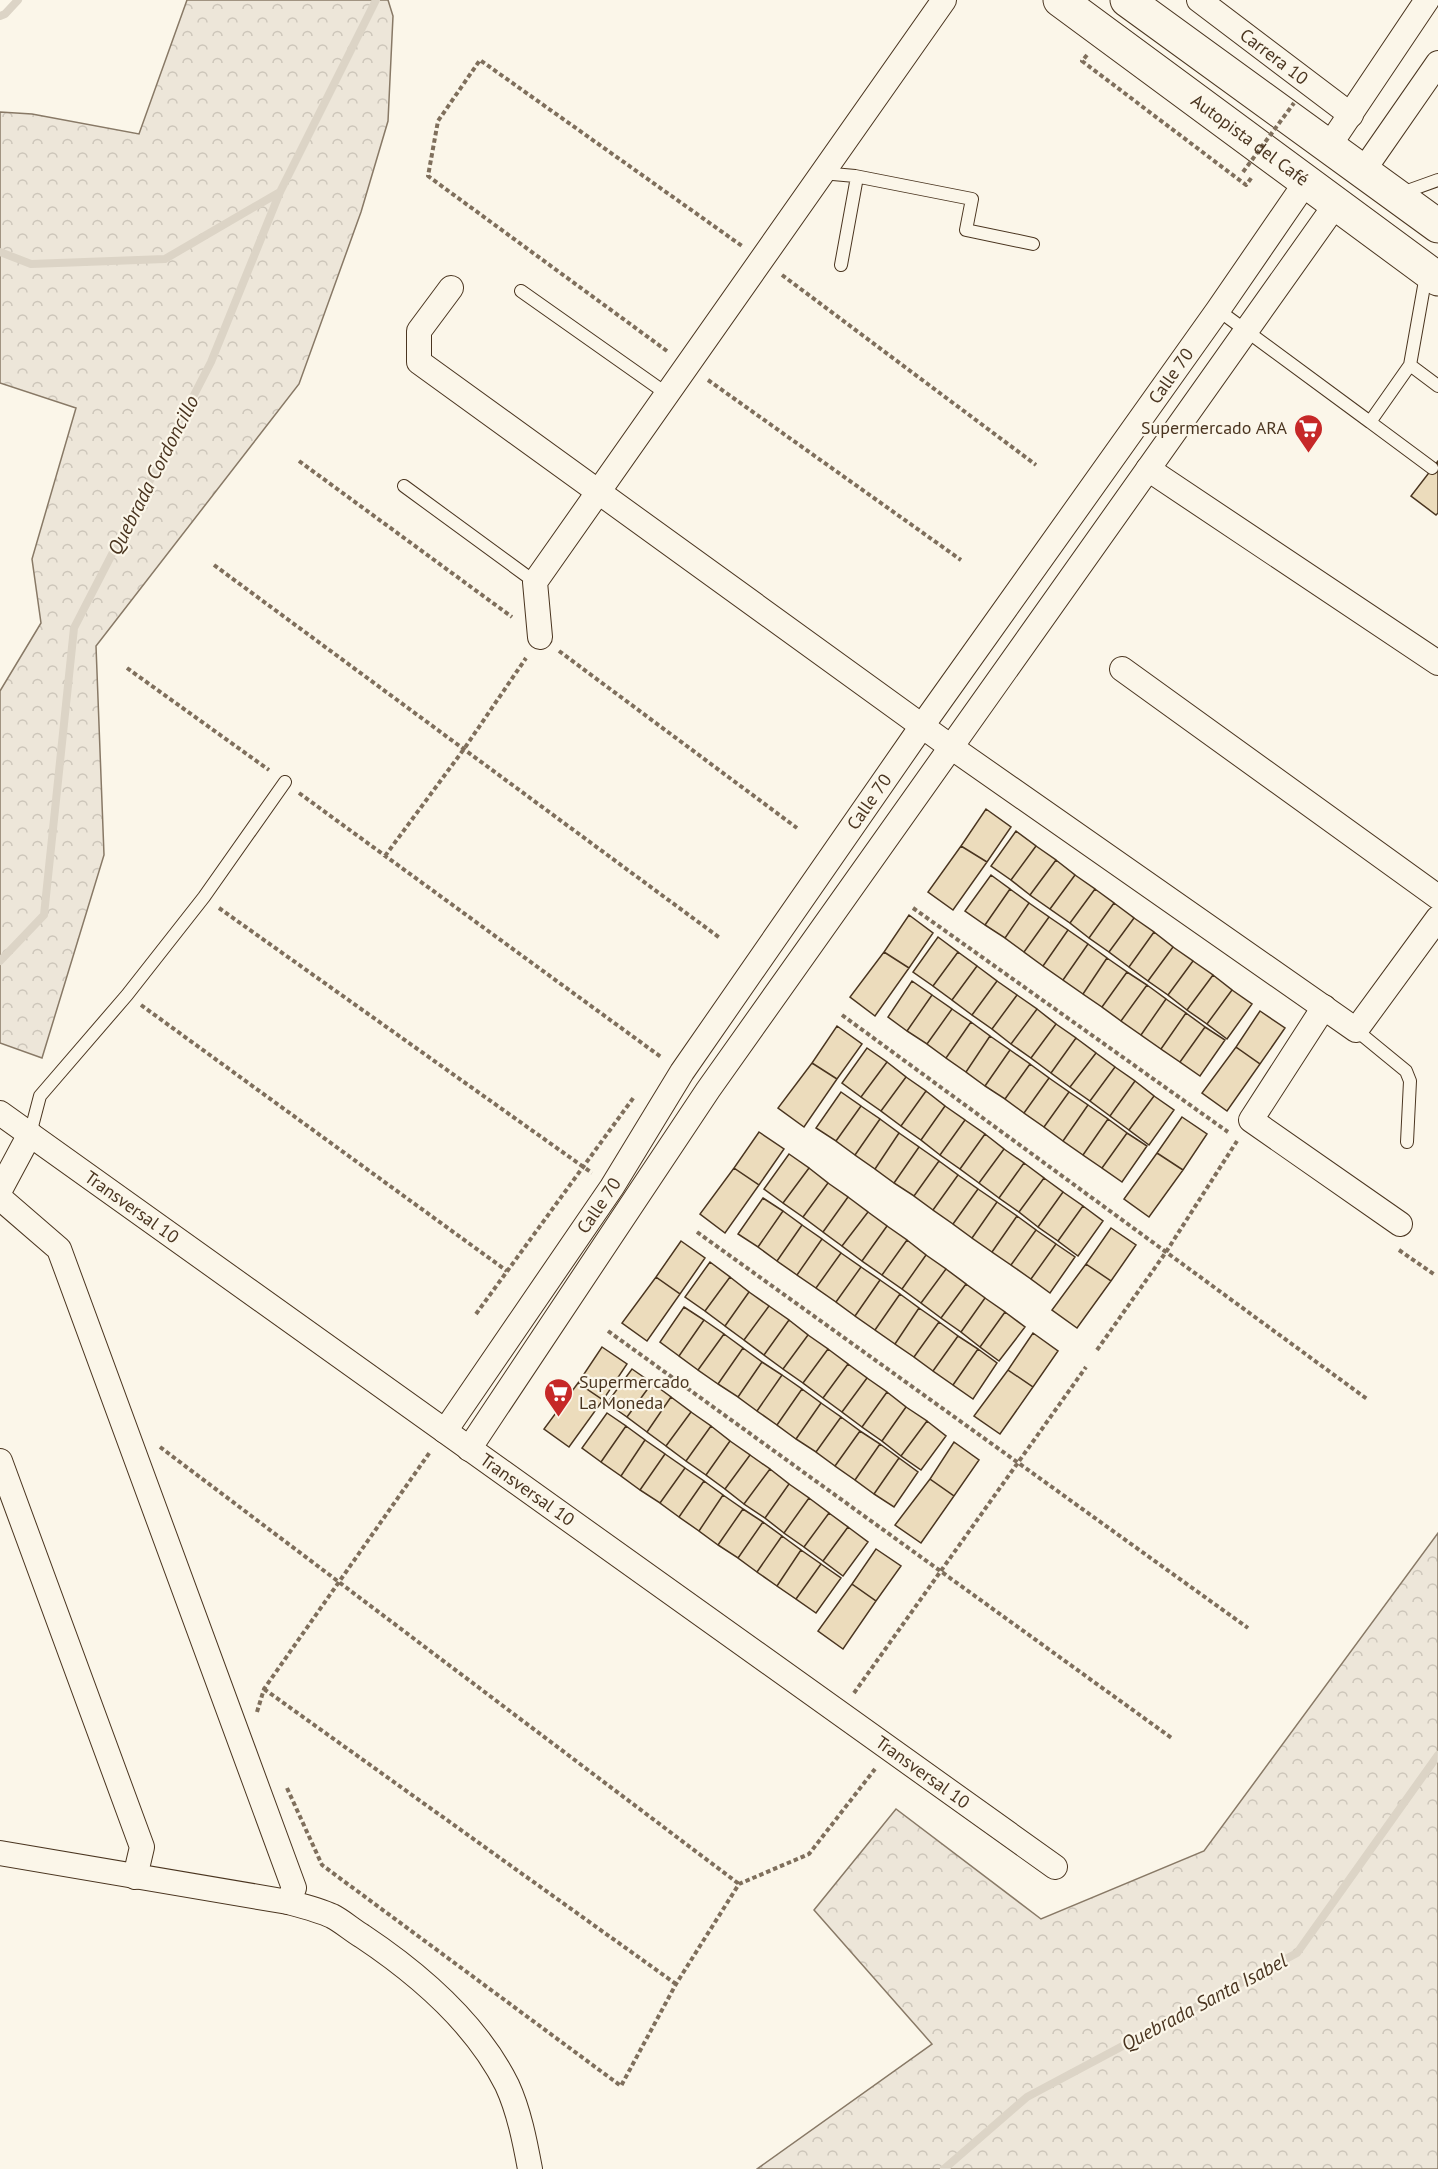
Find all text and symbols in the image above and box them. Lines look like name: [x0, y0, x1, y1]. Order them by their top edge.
street label: Carrera 10: [1235, 23, 1313, 90]
street label: Autopista del Café: [1187, 89, 1313, 191]
street label: Calle 70: [1143, 343, 1198, 408]
water label: Quebrada Cordoncillo: [101, 391, 205, 559]
supermarket icon: Supermercado ARA: [1292, 412, 1324, 454]
place label: Supermercado ARA: [1141, 416, 1287, 439]
street label: Calle 70: [842, 769, 896, 834]
street label: Transversal 10: [80, 1165, 184, 1248]
street label: Calle 70: [571, 1173, 626, 1238]
place label: Supermercado La Moneda: [579, 1370, 690, 1414]
supermarket icon: Supermercado La Moneda: [542, 1376, 574, 1418]
street label: Transversal 10: [476, 1448, 579, 1531]
street label: Transversal 10: [871, 1730, 975, 1814]
water label: Quebrada Santa Isabel: [1116, 1947, 1292, 2057]

